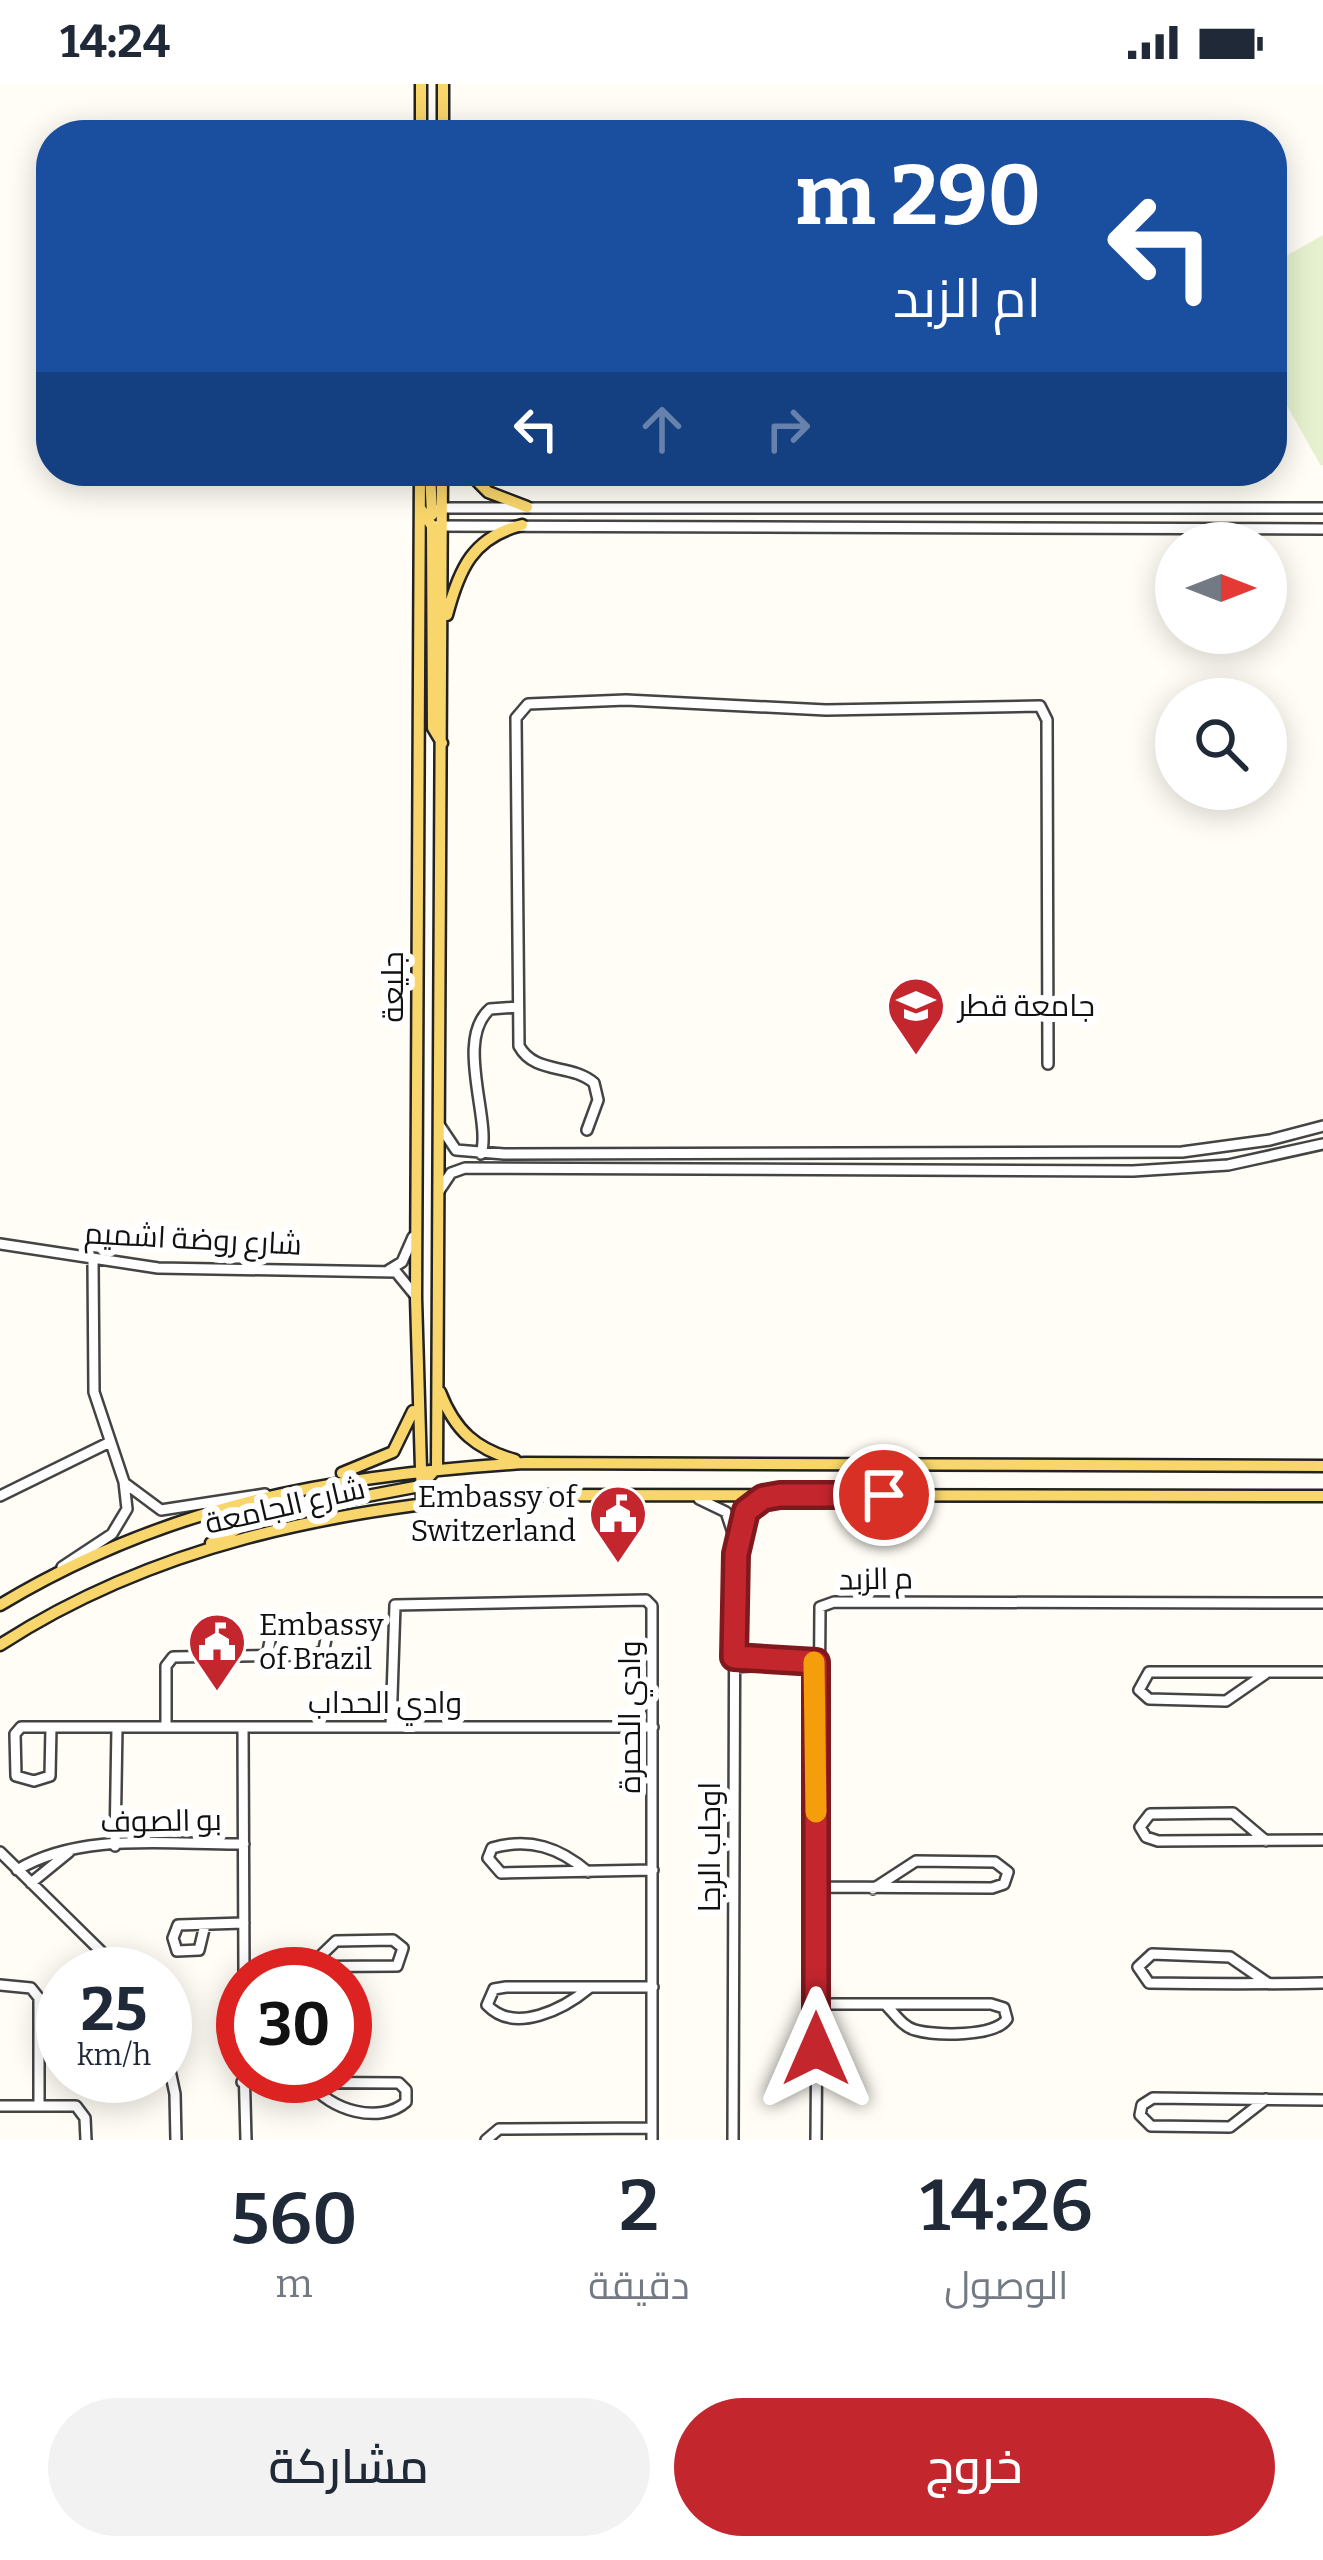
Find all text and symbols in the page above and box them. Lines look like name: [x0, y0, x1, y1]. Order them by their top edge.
text: 14:24: [60, 15, 170, 69]
text: 290 m: [795, 145, 1041, 246]
icon: left: [1083, 168, 1239, 324]
text: ام الزبد: [893, 267, 1041, 331]
icon: left: [503, 396, 569, 462]
icon: ahead: [629, 396, 695, 462]
icon: right: [755, 396, 821, 462]
north arrow: [1155, 522, 1287, 654]
map controls: [1155, 522, 1287, 810]
button: search: [1155, 678, 1287, 810]
street label: جليعة: [375, 951, 411, 1023]
school or university icon: جامعة قطر: [885, 975, 947, 1057]
place label: جامعة قطر: [956, 988, 1095, 1024]
street label: شارع روضة اشميم: [83, 1215, 303, 1265]
pin: [833, 1444, 935, 1546]
icon: arrive: [851, 1462, 917, 1528]
street label: شارع الجامعة: [202, 1470, 369, 1544]
place label: Embassy of Switzerland: [411, 1479, 579, 1549]
public building icon: Embassy of Switzerland: [587, 1483, 649, 1565]
street label: م الزبد: [839, 1560, 913, 1600]
place label: Embassy of Brazil: [259, 1607, 384, 1677]
public building icon: Embassy of Brazil: [186, 1611, 248, 1693]
street label: وادي الحمرة: [612, 1641, 653, 1793]
street label: وادي الحداب: [308, 1685, 462, 1726]
street label: اوجاب الرجا: [692, 1782, 728, 1912]
street label: بو الصوف: [100, 1802, 222, 1840]
speed limit sign: 30: [216, 1947, 372, 2103]
text: 25: [81, 1974, 147, 2046]
position arrow: [753, 1986, 879, 2112]
text: km/h: [77, 2037, 151, 2073]
text: 2: [619, 2163, 659, 2249]
text: 14:26: [920, 2163, 1093, 2249]
text: 560: [230, 2176, 358, 2262]
text: m: [275, 2261, 313, 2307]
text: دقيقة: [588, 2263, 690, 2309]
text: الوصول: [944, 2263, 1068, 2309]
button: مشاركة: [48, 2398, 650, 2536]
button: خروج: [674, 2398, 1275, 2536]

